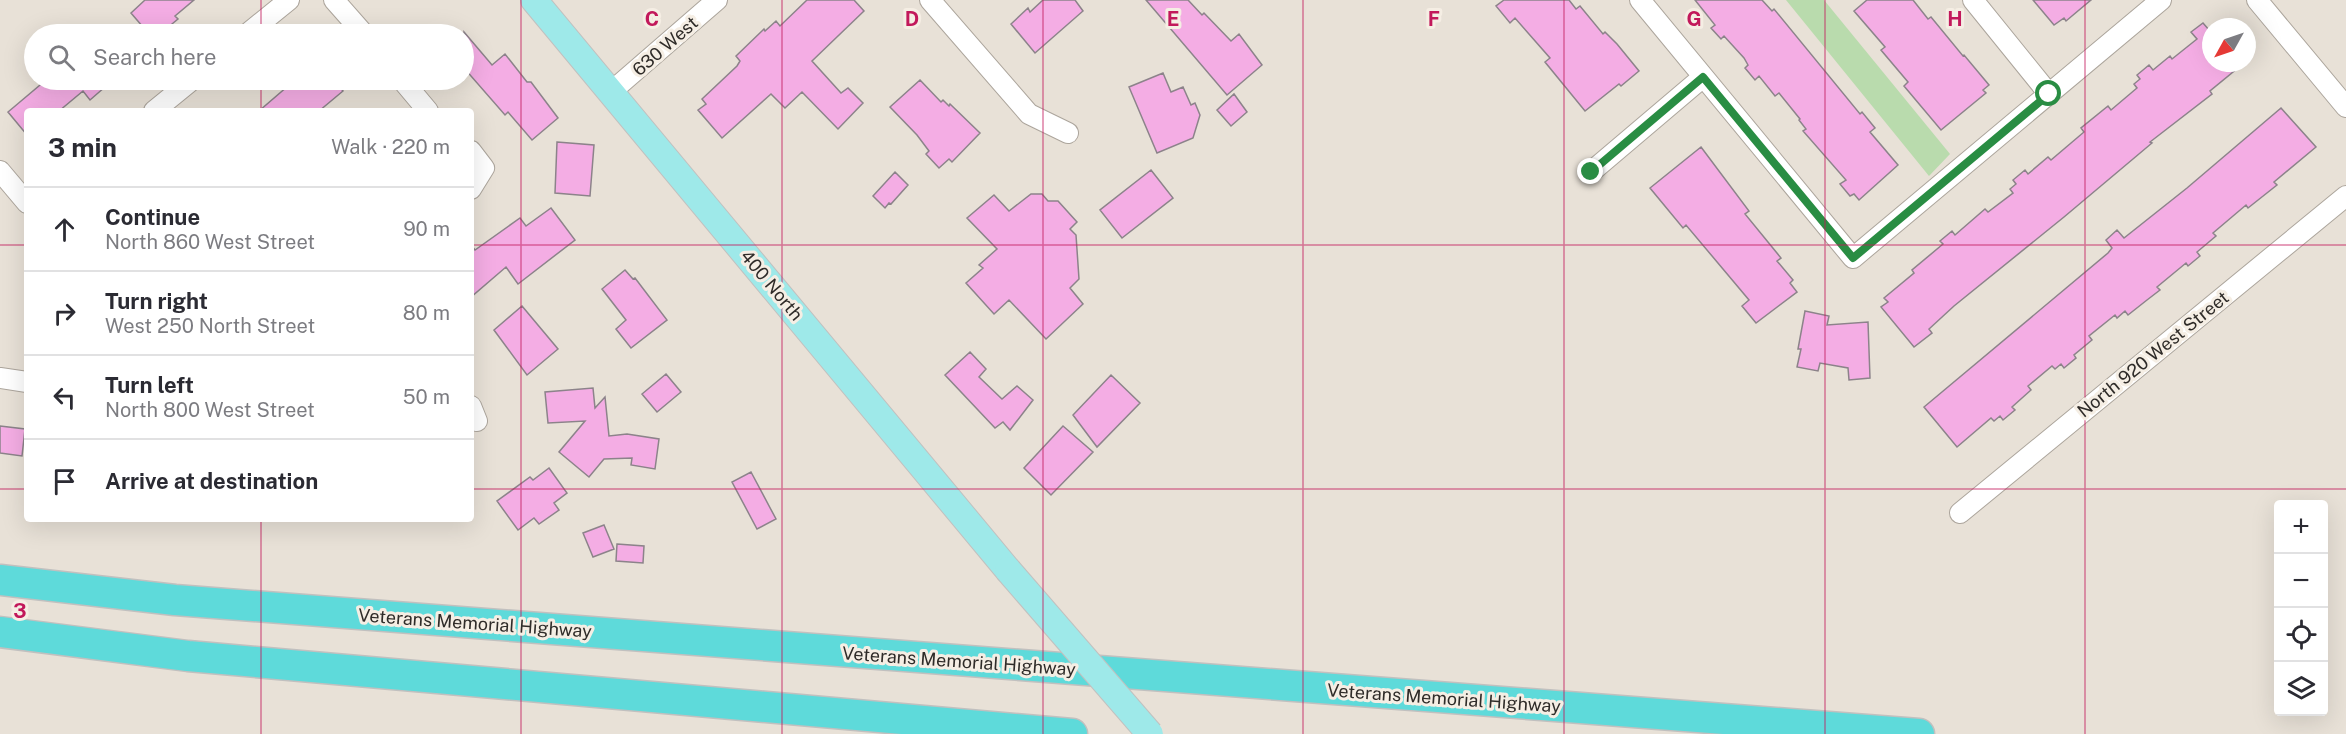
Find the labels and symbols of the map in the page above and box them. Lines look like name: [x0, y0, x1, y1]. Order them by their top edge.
text: C: [645, 7, 659, 31]
text: D: [905, 7, 919, 31]
text: E: [1167, 7, 1179, 31]
text: F: [1428, 7, 1440, 31]
text: G: [1686, 7, 1702, 31]
text: H: [1947, 7, 1963, 31]
street label: 630 West: [628, 12, 702, 80]
north arrow: [2202, 18, 2256, 72]
route start: [2035, 80, 2061, 106]
route end: [1577, 158, 1603, 184]
street label: 400 North: [737, 246, 807, 324]
street label: North 920 West Street: [2073, 287, 2233, 421]
text: 3: [13, 599, 27, 623]
street label: Veterans Memorial Highway: [358, 604, 593, 642]
street label: Veterans Memorial Highway: [842, 642, 1077, 680]
street label: Veterans Memorial Highway: [1327, 679, 1562, 717]

